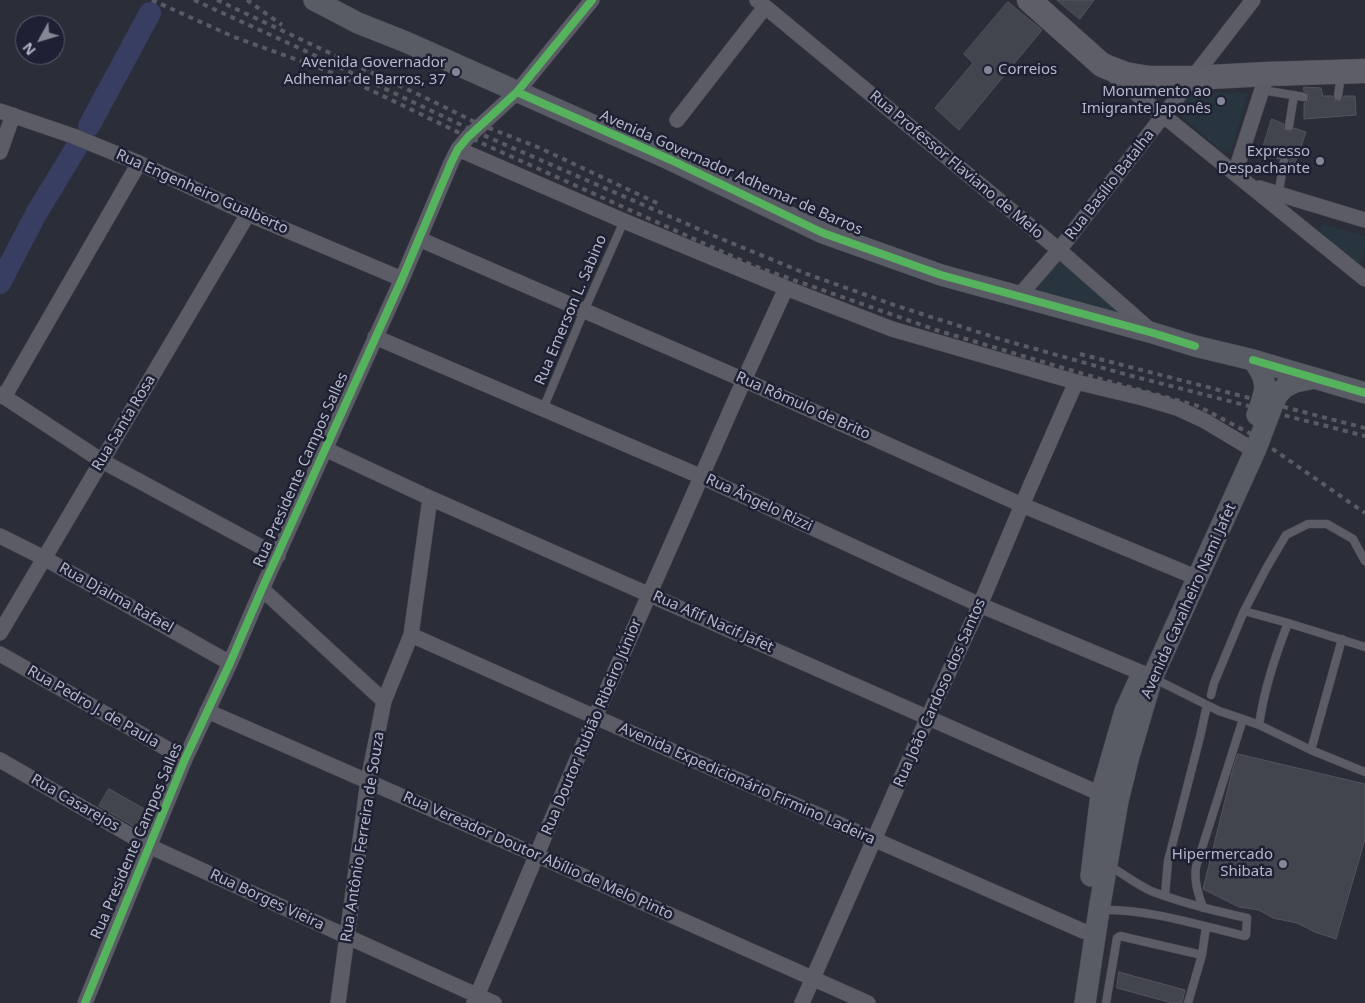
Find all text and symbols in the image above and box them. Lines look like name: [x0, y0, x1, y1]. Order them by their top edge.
north arrow: [15, 15, 65, 65]
text: N: [18, 39, 40, 60]
place label: Avenida Governador Adhemar de Barros, 37: [284, 54, 446, 89]
place label: Correios: [998, 61, 1057, 79]
marker: Correios: [982, 64, 994, 76]
marker: Avenida Governador Adhemar de Barros, 37: [450, 66, 462, 78]
place label: Monumento ao Imigrante Japonês: [1082, 83, 1211, 118]
street label: Rua Professor Flaviano de Melo: [866, 87, 1046, 243]
marker: Monumento ao Imigrante Japonês: [1215, 95, 1227, 107]
street label: Avenida Governador Adhemar de Barros: [597, 107, 865, 239]
street label: Rua Basílio Batalha: [1062, 127, 1158, 243]
place label: Expresso Despachante: [1218, 143, 1310, 178]
street label: Rua Engenheiro Gualberto: [113, 146, 291, 238]
marker: Expresso Despachante: [1314, 155, 1326, 167]
street label: Rua Emerson L. Sabino: [531, 232, 611, 388]
street label: Rua Rômulo de Brito: [733, 368, 873, 444]
street label: Rua Presidente Campos Salles: [250, 370, 352, 570]
street label: Rua Santa Rosa: [88, 372, 160, 474]
street label: Rua Ângelo Rizzi: [703, 470, 815, 536]
street label: Avenida Cavalheiro Nami Jafet: [1138, 501, 1240, 701]
street label: Rua Djalma Rafael: [56, 559, 176, 637]
street label: Rua Afif Nacif Jafet: [650, 587, 776, 657]
street label: Rua João Cardoso dos Santos: [890, 596, 990, 790]
street label: Rua Doutor Rubião Ribeiro Júnior: [538, 616, 646, 838]
street label: Rua Pedro J. de Paula: [24, 662, 162, 752]
street label: Avenida Expedicionário Firmino Ladeira: [616, 719, 878, 849]
street label: Rua Antônio Ferreira de Souza: [337, 730, 389, 944]
street label: Rua Presidente Campos Salles: [87, 740, 187, 942]
street label: Rua Casarejos: [28, 770, 122, 836]
street label: Rua Vereador Doutor Abílio de Melo Pinto: [400, 788, 676, 924]
place label: Hipermercado Shibata: [1172, 846, 1273, 881]
marker: Hipermercado Shibata: [1277, 858, 1289, 870]
street label: Rua Borges Vieira: [207, 866, 327, 934]

